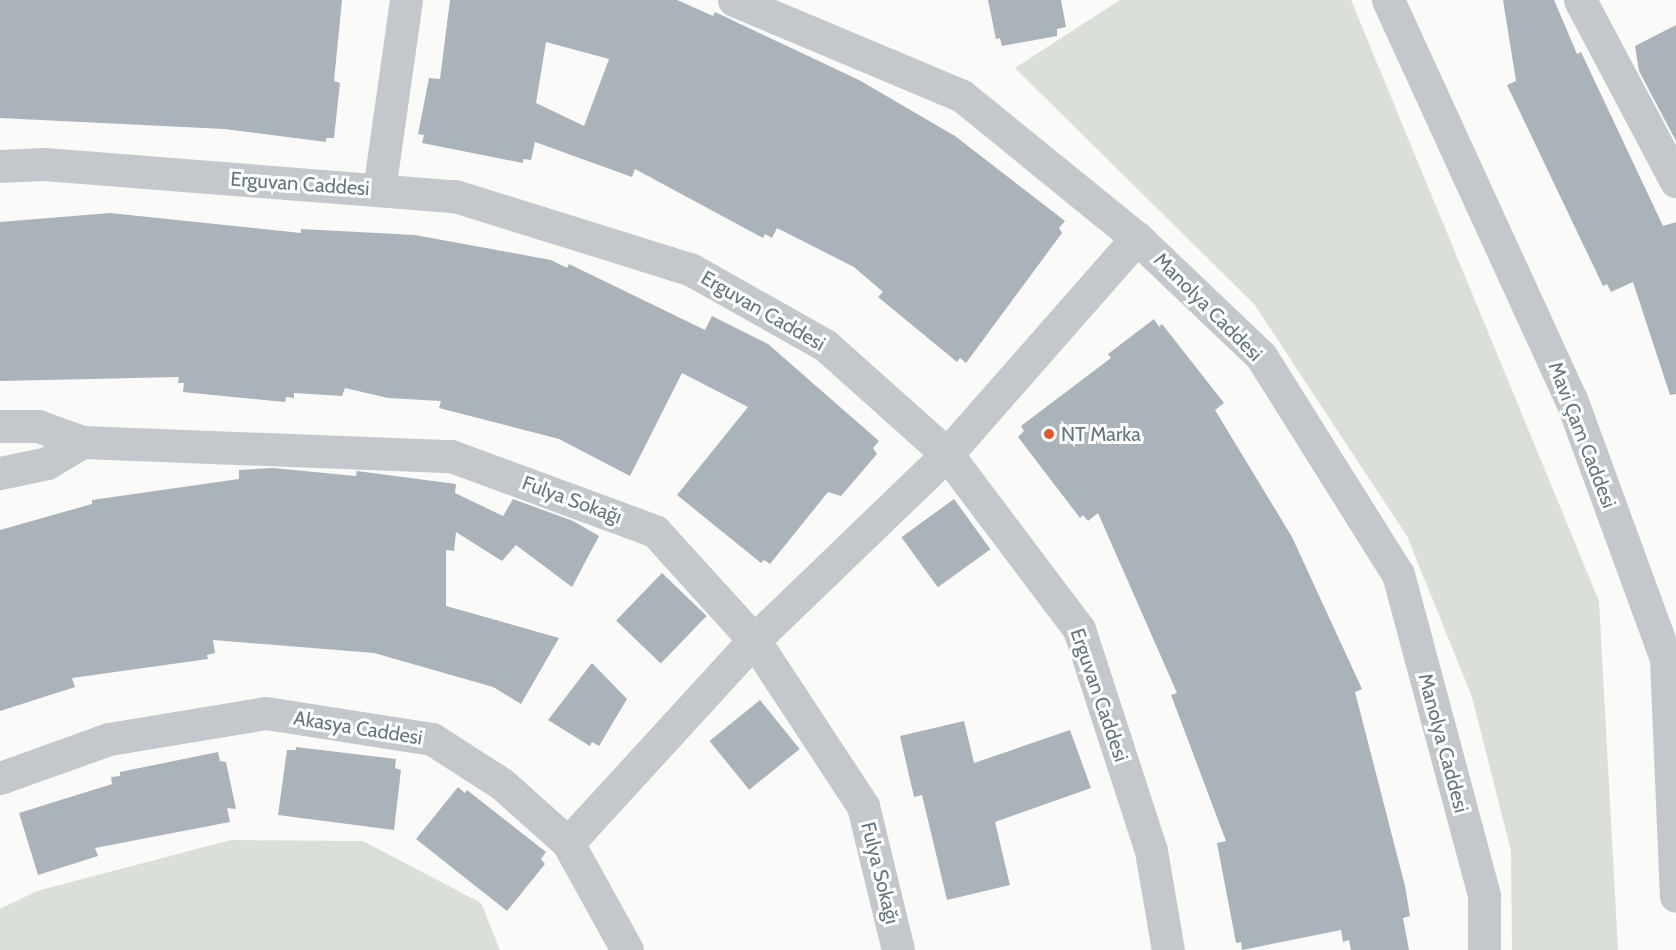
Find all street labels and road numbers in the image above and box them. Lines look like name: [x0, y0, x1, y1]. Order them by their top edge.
street label: Erguvan Caddesi: [230, 167, 370, 201]
street label: Manolya Caddesi: [1149, 248, 1267, 366]
street label: Erguvan Caddesi: [697, 266, 829, 356]
street label: Mavi Çam Caddesi: [1543, 358, 1621, 512]
street label: Fulya Sokağı: [519, 471, 625, 529]
street label: Erguvan Caddesi: [1065, 625, 1133, 765]
street label: Manolya Caddesi: [1413, 671, 1473, 815]
street label: Akasya Caddesi: [292, 706, 424, 750]
street label: Fulya Sokağı: [856, 820, 904, 926]

